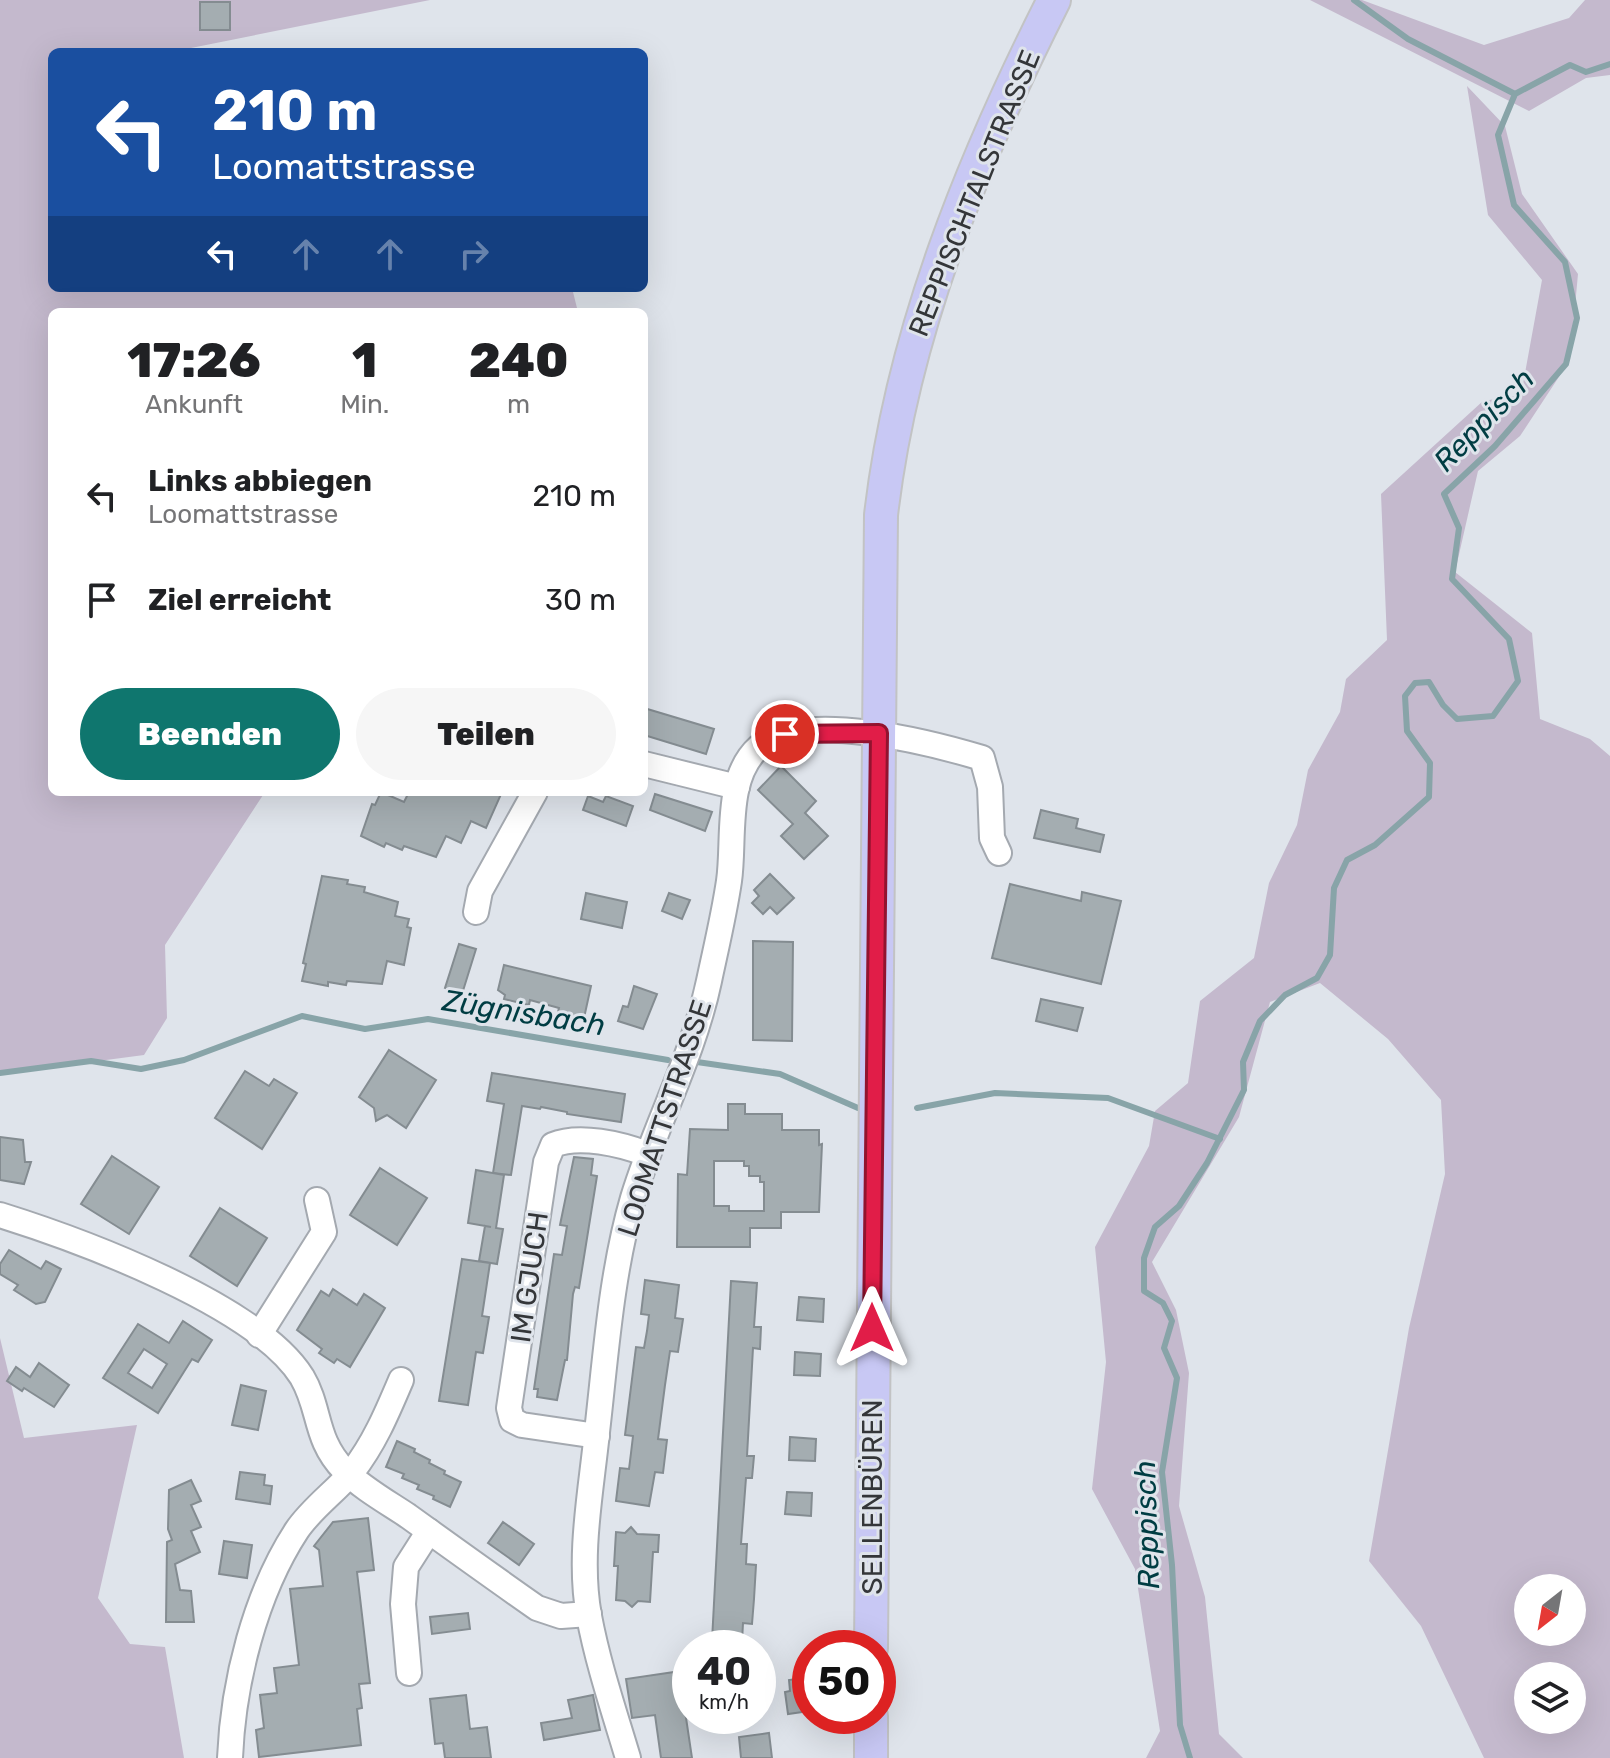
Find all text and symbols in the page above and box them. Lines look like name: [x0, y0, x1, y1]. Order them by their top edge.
street label: REPPISCHTALSTRASSE: [902, 45, 1047, 341]
text: 210 m: [212, 78, 378, 144]
icon: left: [80, 80, 184, 184]
text: Loomattstrasse: [212, 145, 476, 188]
icon: left: [200, 232, 244, 276]
icon: ahead: [284, 232, 328, 276]
icon: ahead: [368, 232, 412, 276]
icon: right: [452, 232, 496, 276]
text: 17:26: [127, 332, 261, 389]
text: 1: [352, 332, 377, 389]
text: 240: [469, 332, 569, 389]
water label: Reppisch: [1426, 361, 1542, 479]
text: Ankunft: [145, 389, 243, 420]
text: Min.: [340, 389, 389, 420]
text: m: [507, 389, 530, 420]
text: Links abbiegen: [148, 463, 372, 499]
icon: left: [80, 474, 124, 518]
text: 210 m: [532, 478, 616, 514]
text: Loomattstrasse: [148, 499, 338, 530]
icon: arrive: [80, 578, 124, 622]
text: Ziel erreicht: [148, 582, 331, 618]
text: 30 m: [545, 582, 616, 618]
button: Beenden: [80, 688, 340, 780]
button: Teilen: [356, 688, 616, 780]
pin: [751, 700, 819, 768]
icon: arrive: [763, 712, 807, 756]
water label: Zügnisbach: [439, 982, 608, 1044]
street label: LOOMATTSTRASSE: [611, 996, 718, 1241]
street label: IM GJUCH: [504, 1210, 555, 1345]
position arrow: [830, 1286, 914, 1370]
street label: SELLENBÜREN: [856, 1399, 889, 1595]
water label: Reppisch: [1127, 1460, 1167, 1590]
north arrow: [1514, 1574, 1586, 1646]
map controls: [1514, 1574, 1586, 1734]
speed limit sign: 50: [792, 1630, 896, 1734]
text: 40: [697, 1648, 751, 1695]
button: layers: [1514, 1662, 1586, 1734]
text: km/h: [699, 1690, 749, 1714]

